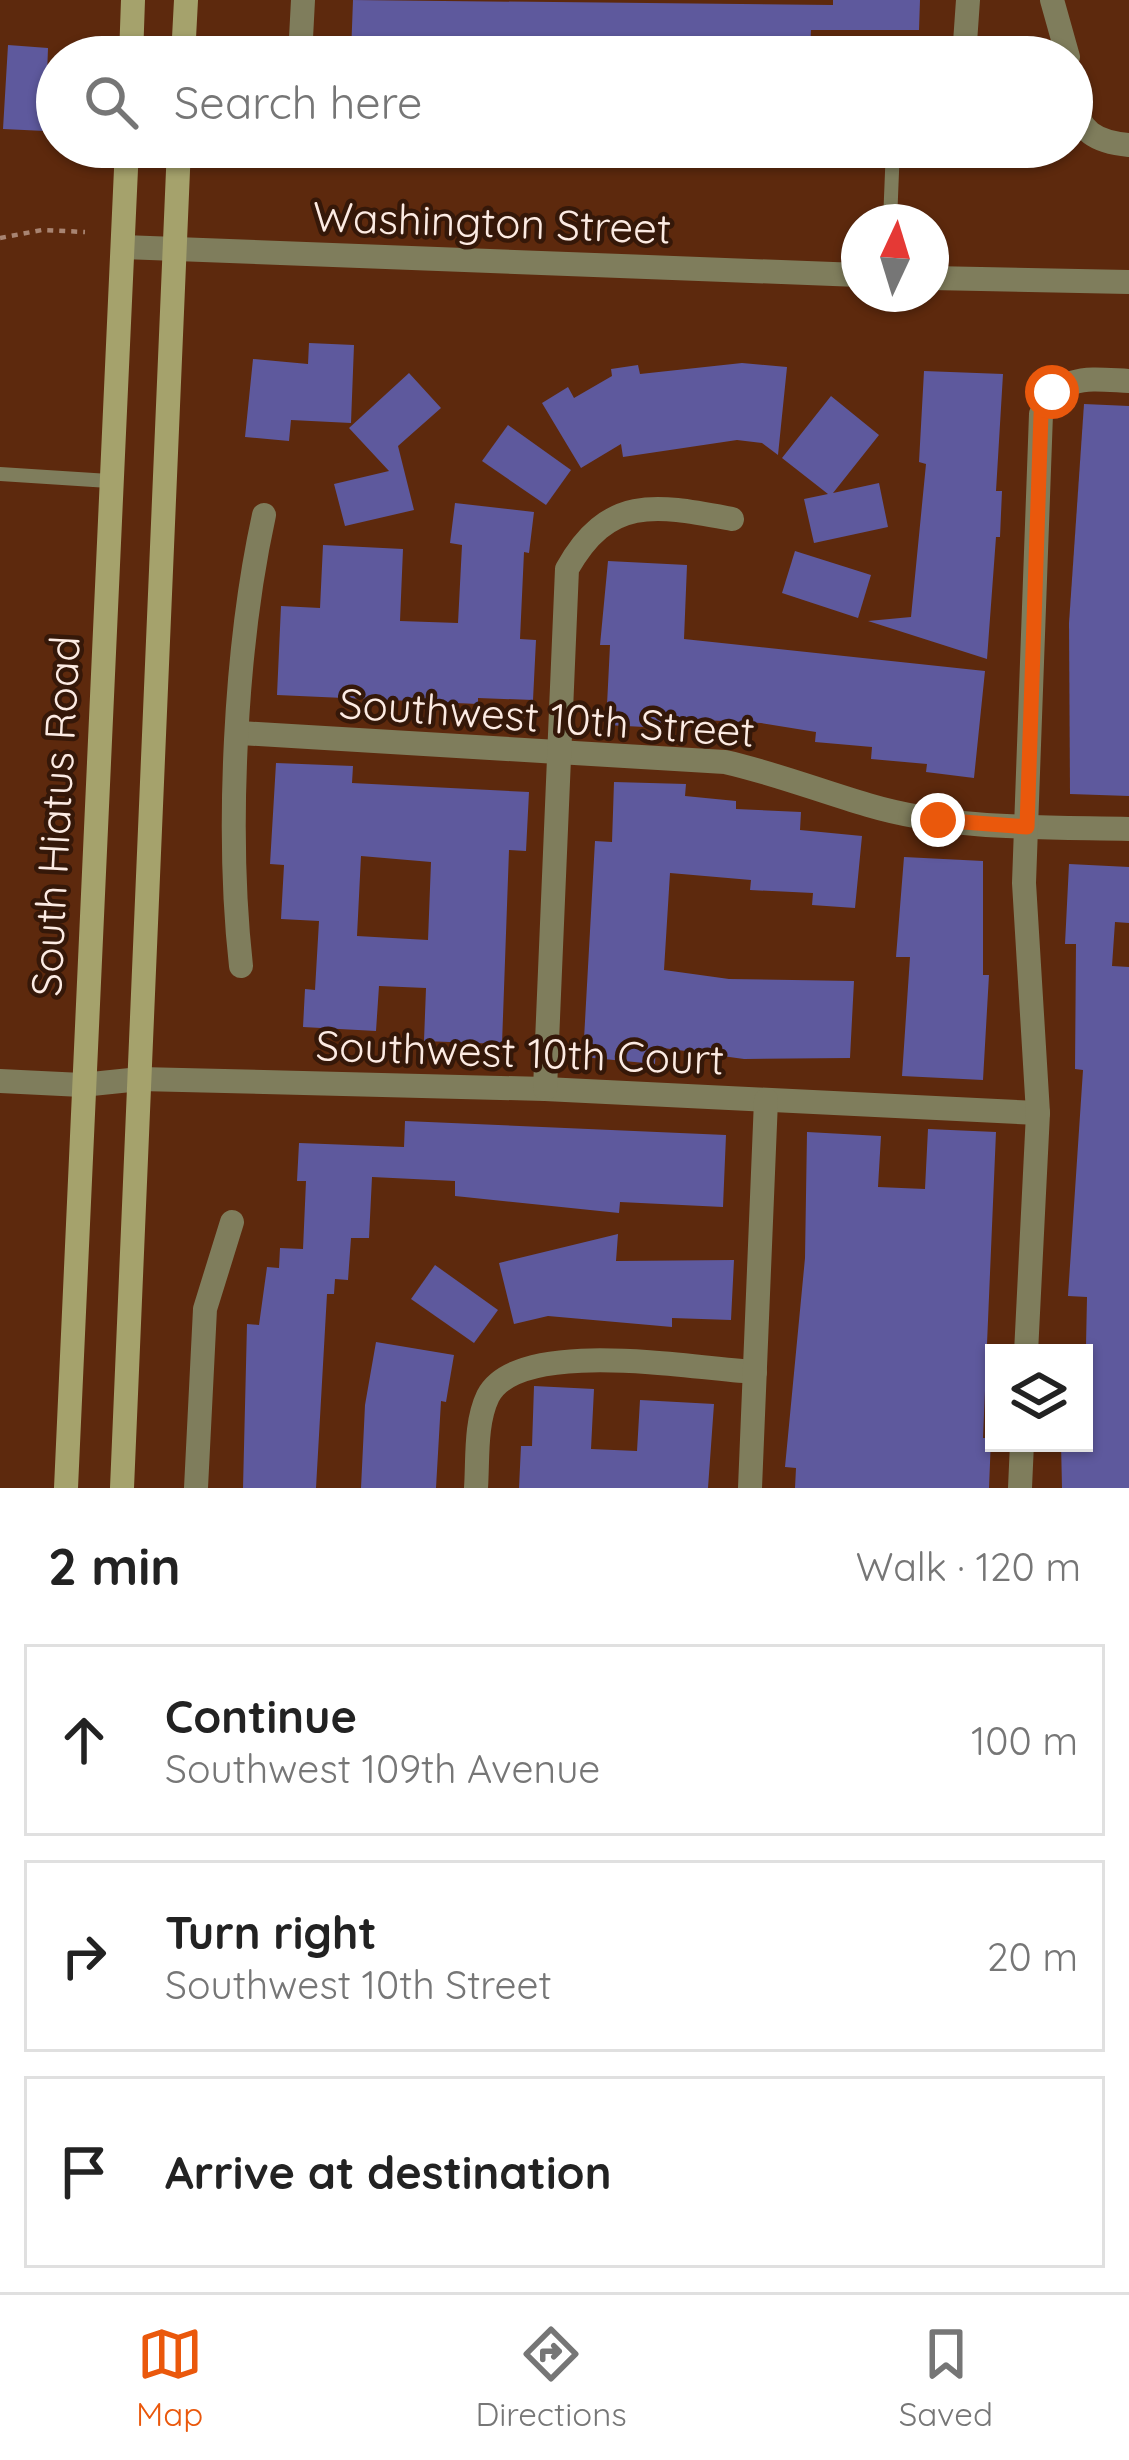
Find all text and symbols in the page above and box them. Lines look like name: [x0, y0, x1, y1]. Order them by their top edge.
search box: [36, 36, 1093, 168]
icon: search: [78, 69, 144, 135]
text: Search here: [174, 74, 422, 130]
street label: Washington Street: [312, 189, 672, 255]
north arrow: [841, 204, 949, 312]
route start: [1025, 365, 1079, 419]
street label: South Hiatus Road: [19, 635, 91, 997]
street label: Southwest 10th Street: [337, 676, 757, 758]
route end: [911, 793, 965, 847]
street label: Southwest 10th Court: [315, 1018, 725, 1086]
map controls: [985, 1344, 1093, 1452]
button: layers: [985, 1344, 1093, 1452]
text: 2 min: [48, 1534, 181, 1598]
text: Walk · 120 m: [856, 1542, 1081, 1591]
text: Continue: [165, 1688, 357, 1744]
icon: ahead: [51, 1707, 117, 1773]
text: 100 m: [971, 1716, 1078, 1765]
text: Southwest 109th Avenue: [165, 1744, 600, 1793]
text: Turn right: [165, 1904, 377, 1960]
icon: right: [51, 1923, 117, 1989]
text: 20 m: [987, 1932, 1078, 1981]
text: Southwest 10th Street: [165, 1960, 552, 2009]
icon: arrive: [51, 2139, 117, 2205]
text: Arrive at destination: [165, 2144, 611, 2200]
tab: Map: [136, 2321, 203, 2434]
tab: Directions: [475, 2321, 627, 2434]
tab: Saved: [899, 2321, 993, 2434]

